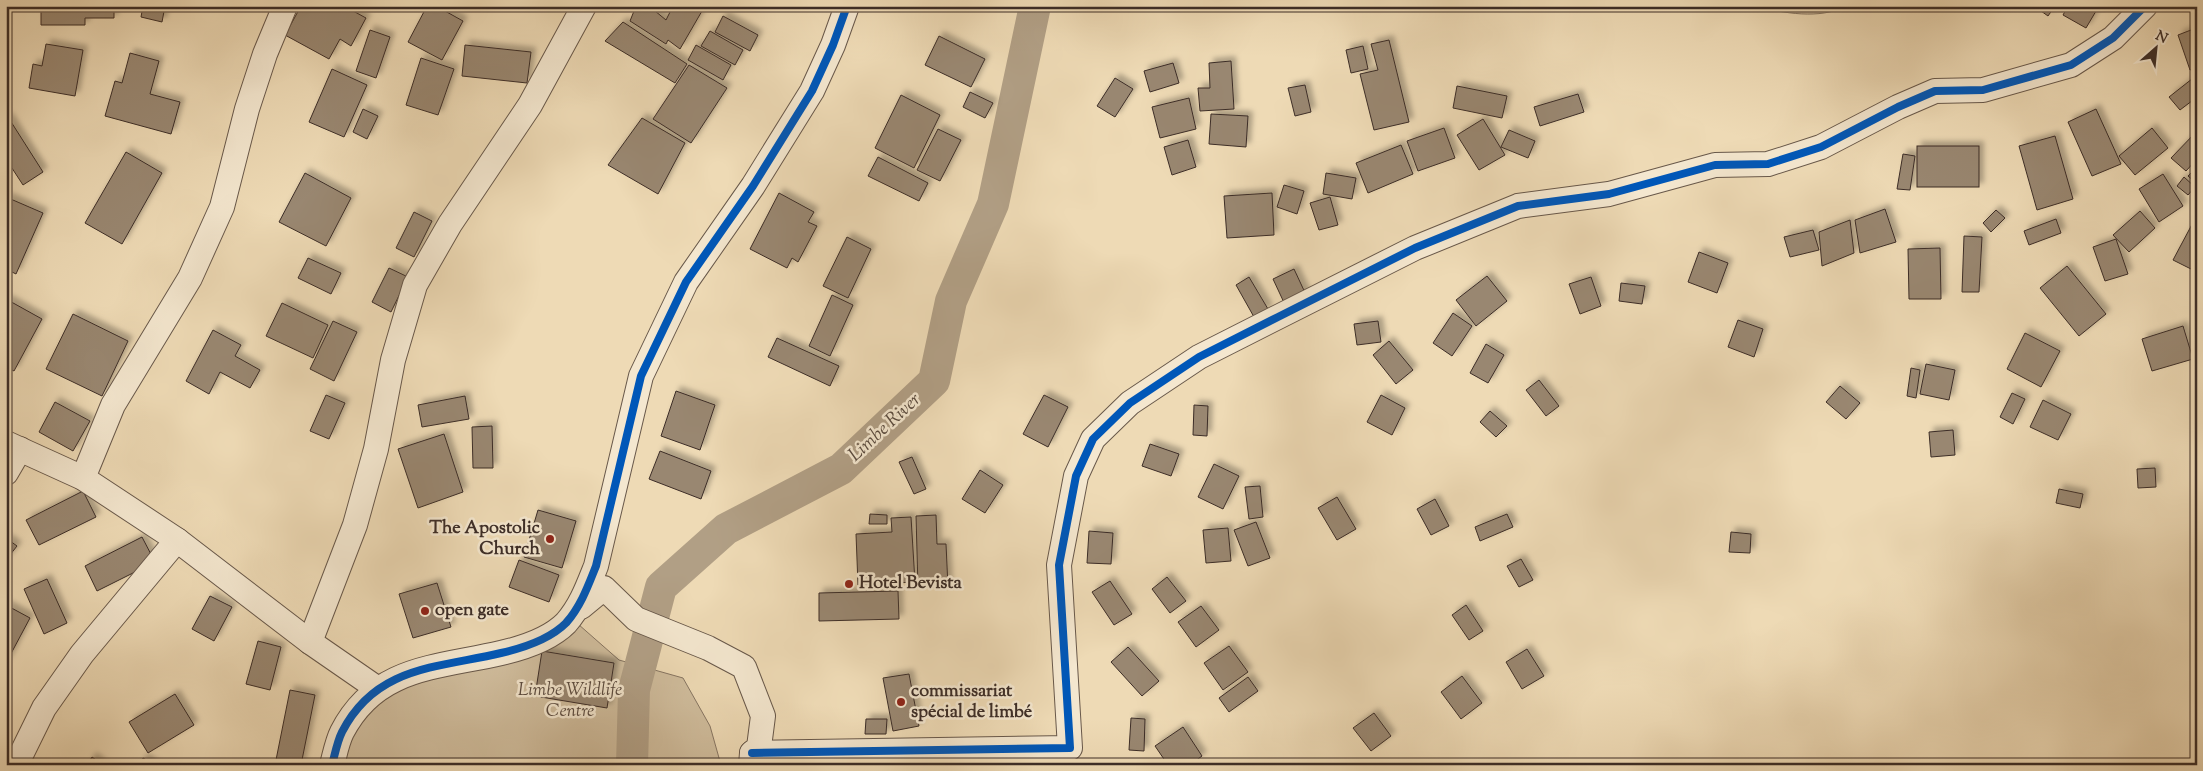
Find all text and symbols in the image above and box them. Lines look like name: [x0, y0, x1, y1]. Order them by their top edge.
north arrow: [2130, 22, 2180, 72]
text: N: [2151, 27, 2171, 50]
water label: Limbe River: [843, 387, 927, 469]
place label: The Apostolic Church: [429, 516, 541, 563]
marker: The Apostolic Church: [544, 533, 556, 545]
place label: Hotel Bevista: [859, 571, 963, 597]
marker: Hotel Bevista: [843, 578, 855, 590]
place label: open gate: [435, 598, 510, 624]
marker: open gate: [419, 605, 431, 617]
park label: Limbe Wildlife Centre: [518, 678, 622, 725]
place label: commissariat spécial de limbé: [911, 679, 1033, 726]
marker: commissariat spécial de limbé: [895, 696, 907, 708]

